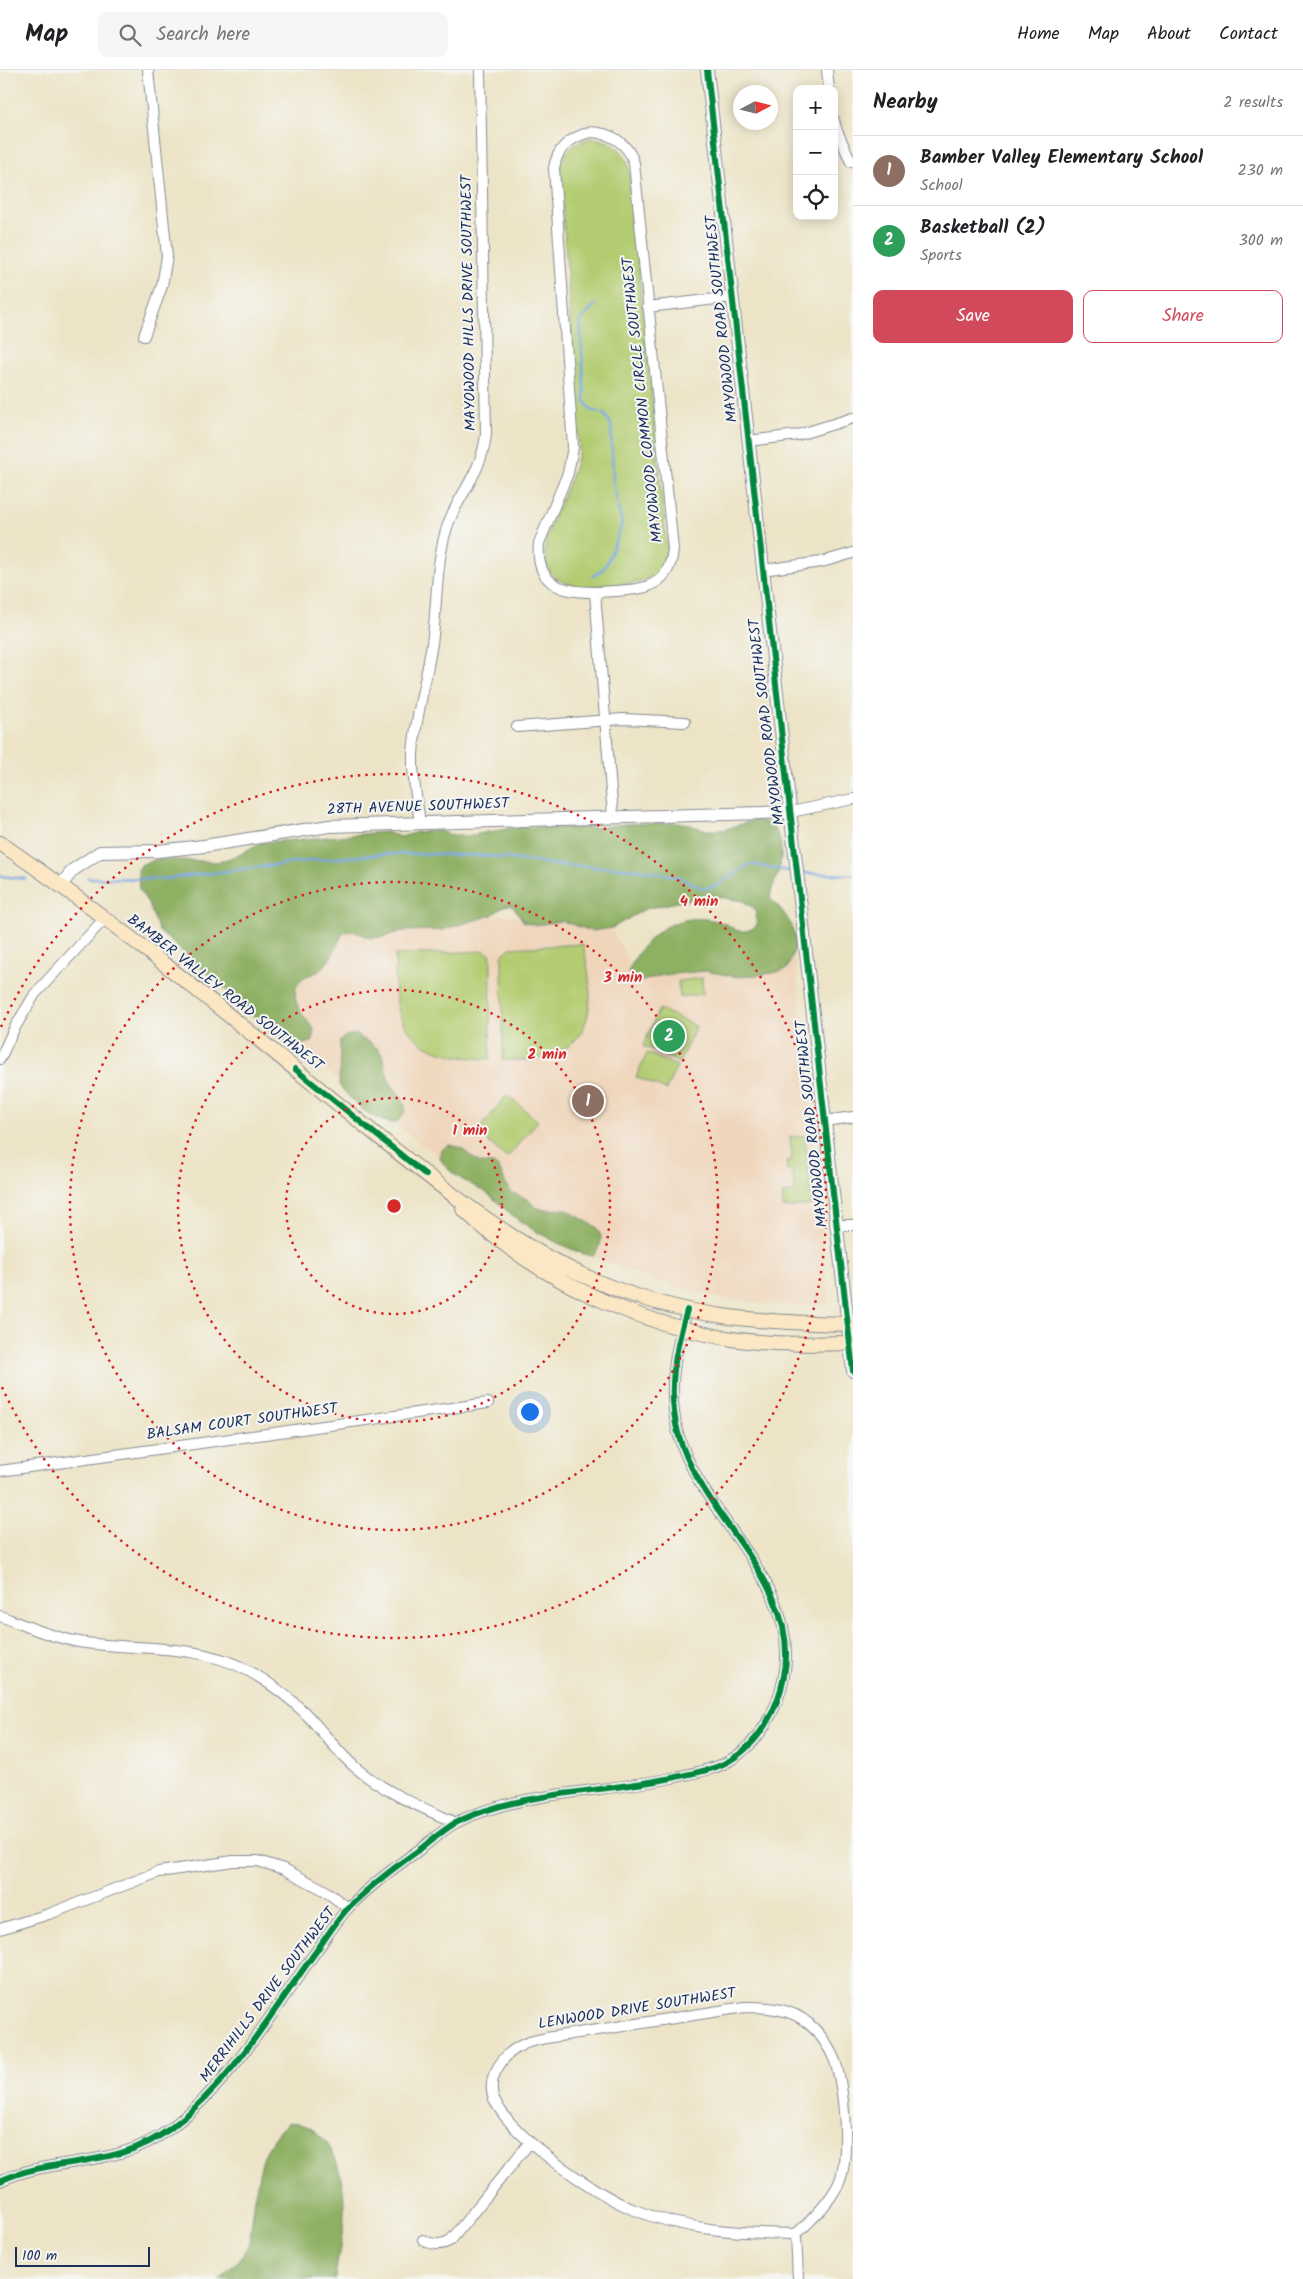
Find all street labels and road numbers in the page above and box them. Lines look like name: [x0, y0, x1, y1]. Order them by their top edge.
street label: MAYOWOOD HILLS DRIVE SOUTHWEST: [455, 173, 483, 431]
street label: MAYOWOOD ROAD SOUTHWEST: [699, 212, 745, 424]
street label: MAYOWOOD COMMON CIRCLE SOUTHWEST: [616, 254, 670, 544]
street label: MAYOWOOD ROAD SOUTHWEST: [742, 615, 792, 827]
street label: 28TH AVENUE SOUTHWEST: [326, 792, 511, 822]
street label: BAMBER VALLEY ROAD SOUTHWEST: [121, 908, 330, 1079]
street label: MAYOWOOD ROAD SOUTHWEST: [789, 1017, 835, 1229]
street label: BALSAM COURT SOUTHWEST: [145, 1396, 341, 1447]
street label: MERRIHILLS DRIVE SOUTHWEST: [194, 1901, 343, 2088]
street label: LENWOOD DRIVE SOUTHWEST: [537, 1981, 739, 2036]

